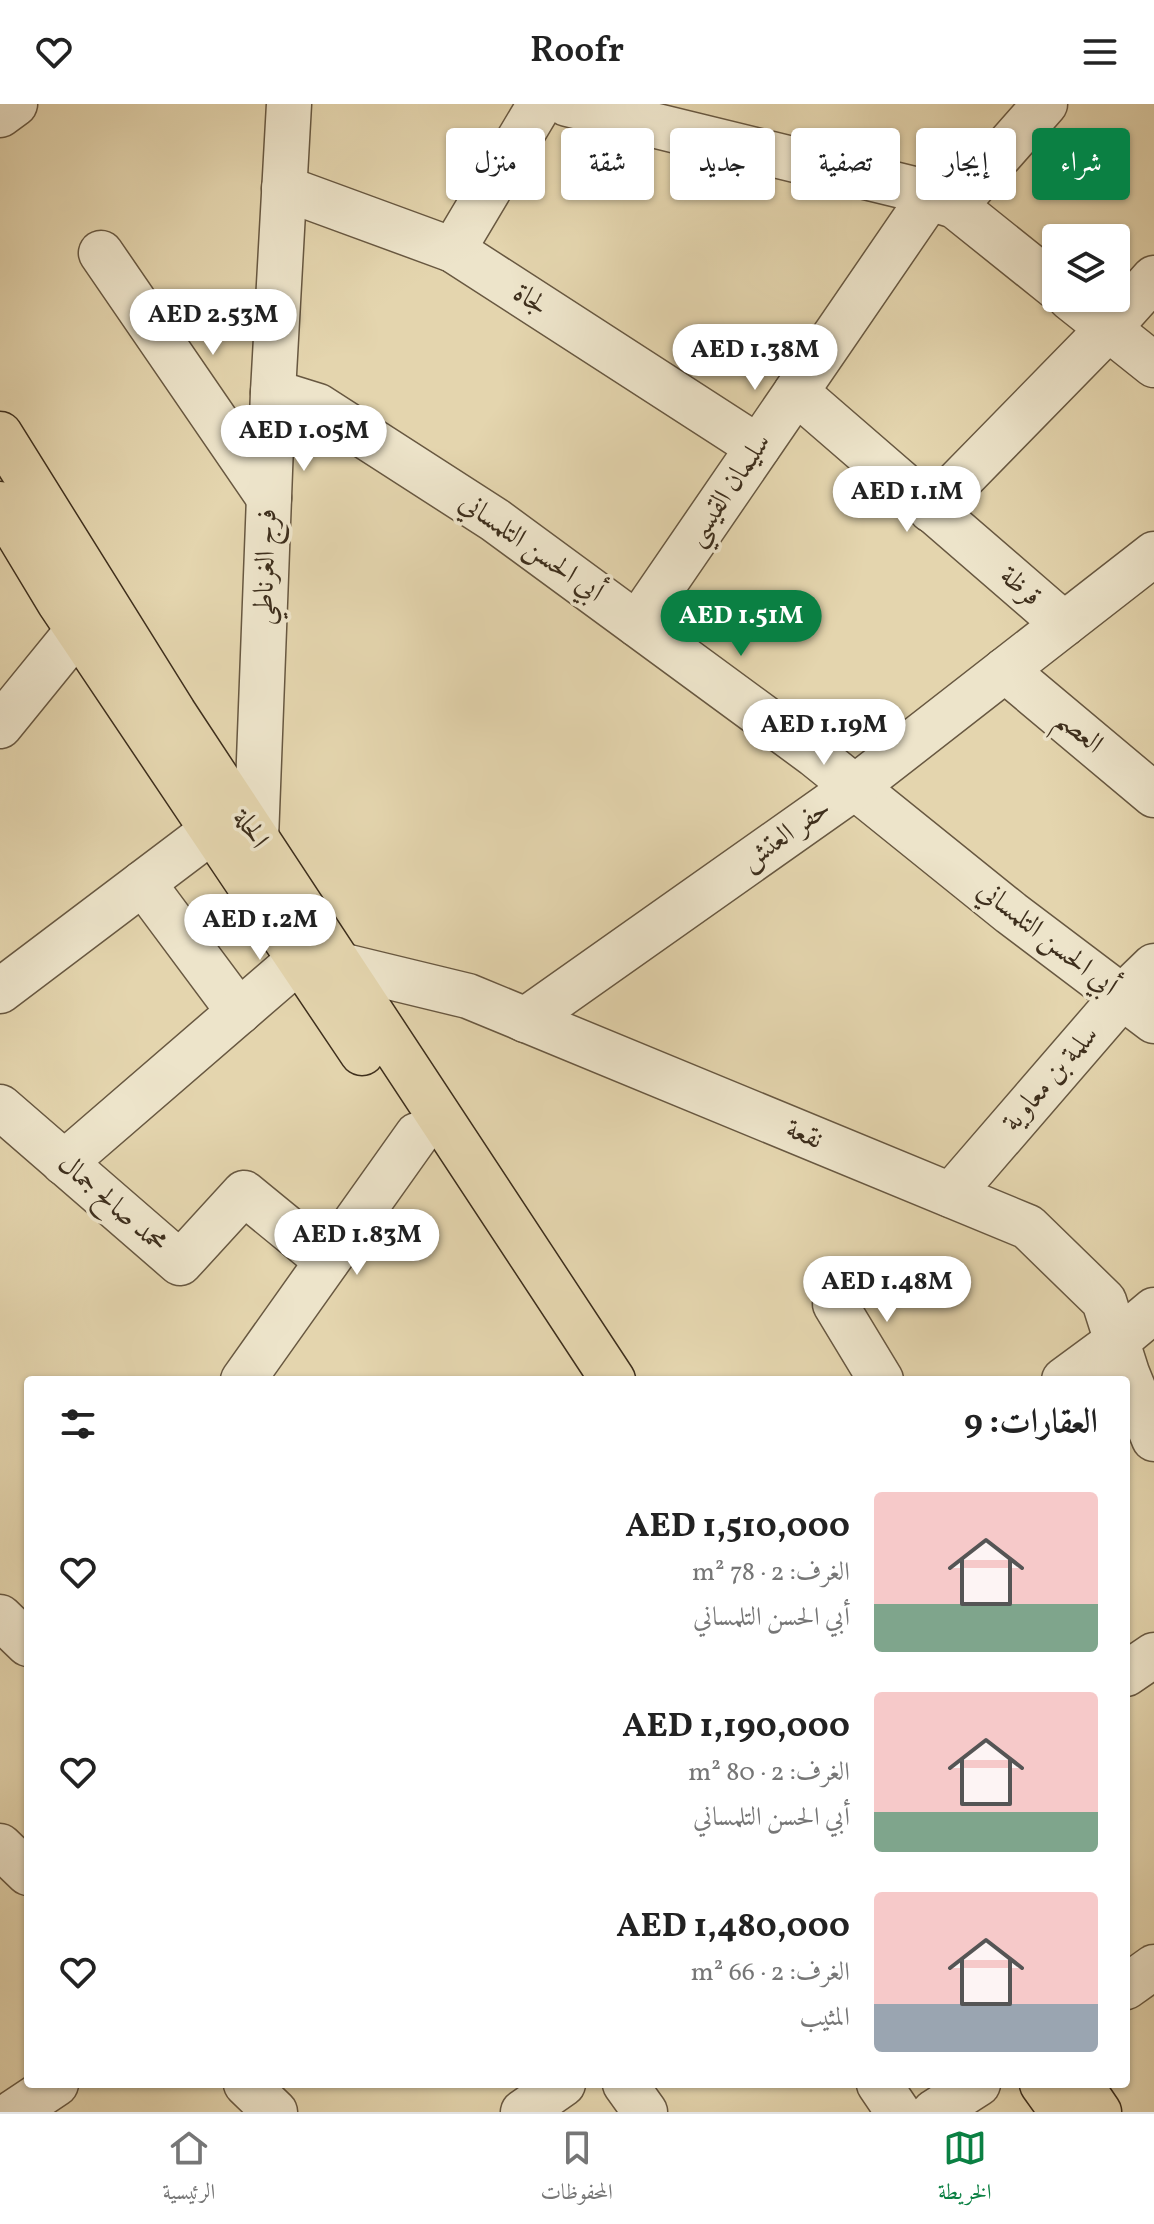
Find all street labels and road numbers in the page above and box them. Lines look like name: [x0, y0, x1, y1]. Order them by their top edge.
street label: لجاة: [505, 274, 555, 326]
street label: سليمان القيسي: [677, 426, 785, 557]
street label: أبي الحسن التلمساني: [450, 482, 613, 614]
street label: فرج الغرناطي: [244, 508, 293, 626]
street label: قرظة: [990, 558, 1050, 616]
street label: العصم: [1043, 701, 1111, 768]
street label: حفر العتش: [733, 790, 839, 880]
street label: الحلة: [222, 800, 277, 857]
street label: أبي الحسن التلمساني: [968, 870, 1127, 1007]
street label: سلمة بن معاوية: [994, 1017, 1108, 1141]
street label: نقعة: [780, 1110, 828, 1160]
street label: محمد صالح جمال: [47, 1145, 175, 1265]

